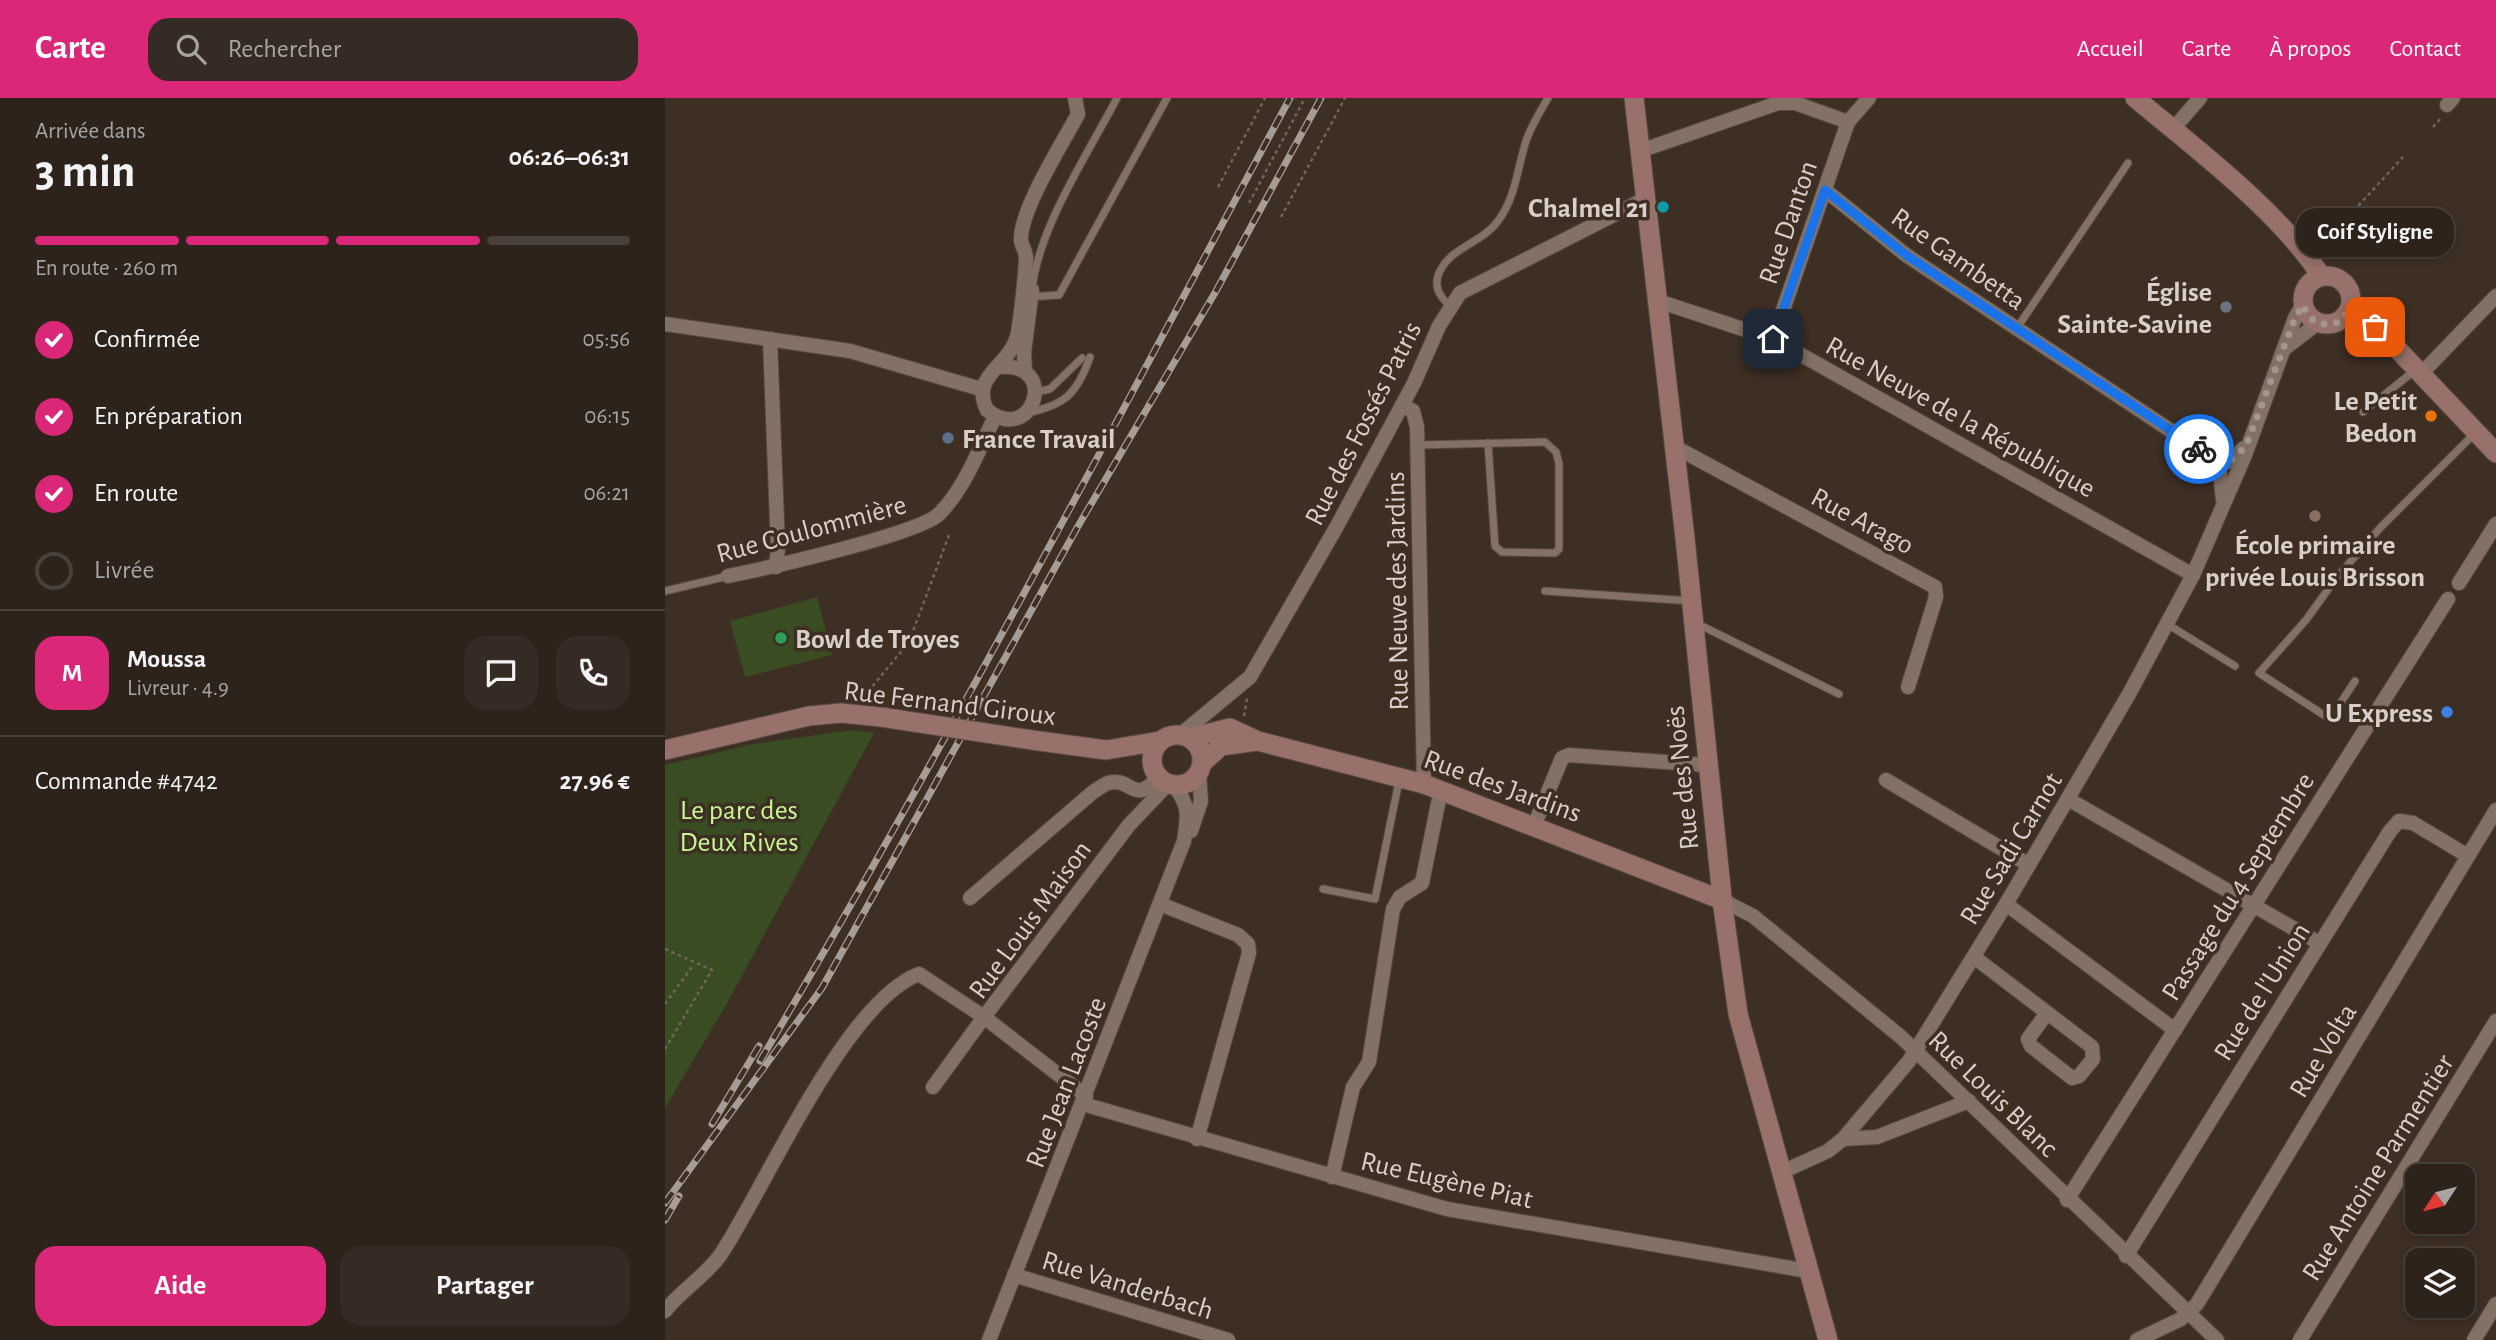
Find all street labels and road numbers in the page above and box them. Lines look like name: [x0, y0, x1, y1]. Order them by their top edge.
street label: Rue Danton: [1755, 157, 1823, 288]
street label: Rue Gambetta: [1886, 203, 2030, 316]
street label: Rue des Fossés Patris: [1300, 318, 1427, 530]
street label: Rue Neuve de la République: [1821, 332, 2099, 503]
street label: Rue Neuve des Jardins: [1382, 471, 1414, 711]
street label: Rue Arago: [1806, 483, 1918, 560]
street label: Rue Coulommière: [714, 491, 909, 569]
street label: Rue Fernand Giroux: [842, 677, 1057, 731]
street label: Rue des Noës: [1662, 704, 1704, 851]
street label: Rue des Jardins: [1420, 745, 1585, 828]
street label: Rue Sadi Carnot: [1956, 768, 2068, 930]
street label: Passage du 4 Septembre: [2157, 768, 2320, 1006]
street label: Rue Louis Maison: [964, 836, 1097, 1004]
street label: Rue de l'Union: [2209, 918, 2316, 1066]
street label: Rue Jean Lacoste: [1021, 993, 1112, 1172]
street label: Rue Volta: [2285, 999, 2362, 1103]
street label: Rue Louis Blanc: [1923, 1026, 2063, 1163]
street label: Rue Antoine Parmentier: [2298, 1050, 2460, 1286]
street label: Rue Eugène Piat: [1358, 1148, 1535, 1214]
street label: Rue Vanderbach: [1039, 1247, 1216, 1325]

